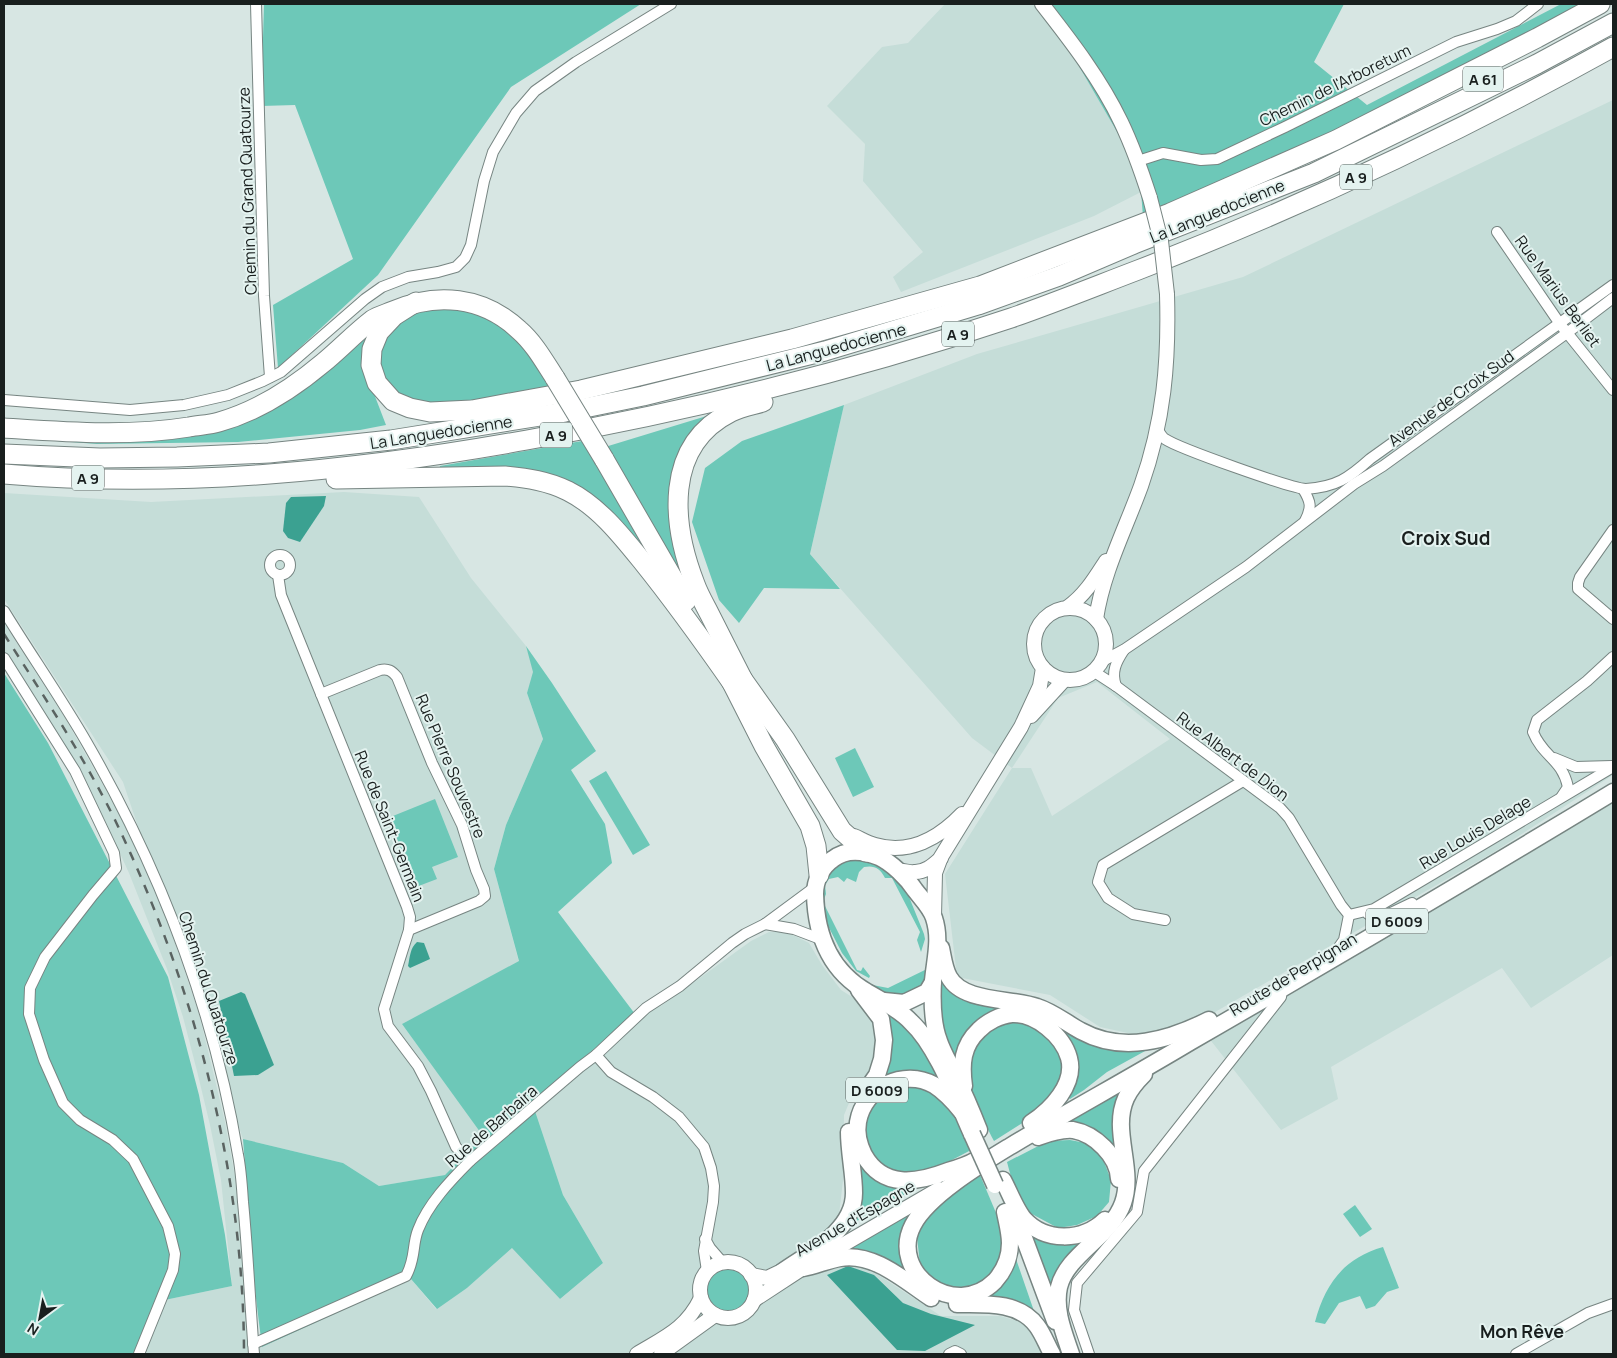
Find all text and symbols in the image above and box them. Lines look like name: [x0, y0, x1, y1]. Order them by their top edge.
street label: Chemin de l'Arboretum: [1256, 39, 1414, 131]
road number: A 61: [1463, 66, 1503, 92]
street label: Chemin du Grand Quatourze: [232, 87, 262, 295]
road number: A 9: [1340, 164, 1372, 190]
street label: La Languedocienne: [1146, 174, 1288, 248]
street label: Rue Marius Berliet: [1510, 231, 1606, 351]
street label: La Languedocienne: [764, 318, 908, 376]
road number: A 9: [942, 322, 974, 346]
street label: Avenue de Croix Sud: [1384, 345, 1518, 451]
street label: La Languedocienne: [368, 410, 514, 454]
road number: A 9: [540, 422, 572, 448]
road number: A 9: [72, 466, 104, 490]
district label: Croix Sud: [1402, 525, 1490, 551]
street label: Rue Pierre Souvestre: [411, 691, 491, 841]
street label: Rue Albert de Dion: [1172, 706, 1294, 806]
street label: Rue de Saint-Germain: [350, 747, 430, 905]
street label: Rue Louis Delage: [1415, 790, 1535, 874]
street label: Chemin du Quatourze: [174, 908, 244, 1068]
road number: D 6009: [1366, 908, 1428, 934]
street label: Route de Perpignan: [1225, 927, 1361, 1021]
road number: D 6009: [846, 1078, 908, 1102]
street label: Rue de Barbaira: [440, 1080, 542, 1172]
street label: Avenue d'Espagne: [791, 1175, 919, 1261]
north arrow: [15, 1293, 65, 1343]
text: N: [24, 1319, 42, 1340]
district label: Mon Rêve: [1480, 1319, 1564, 1343]

